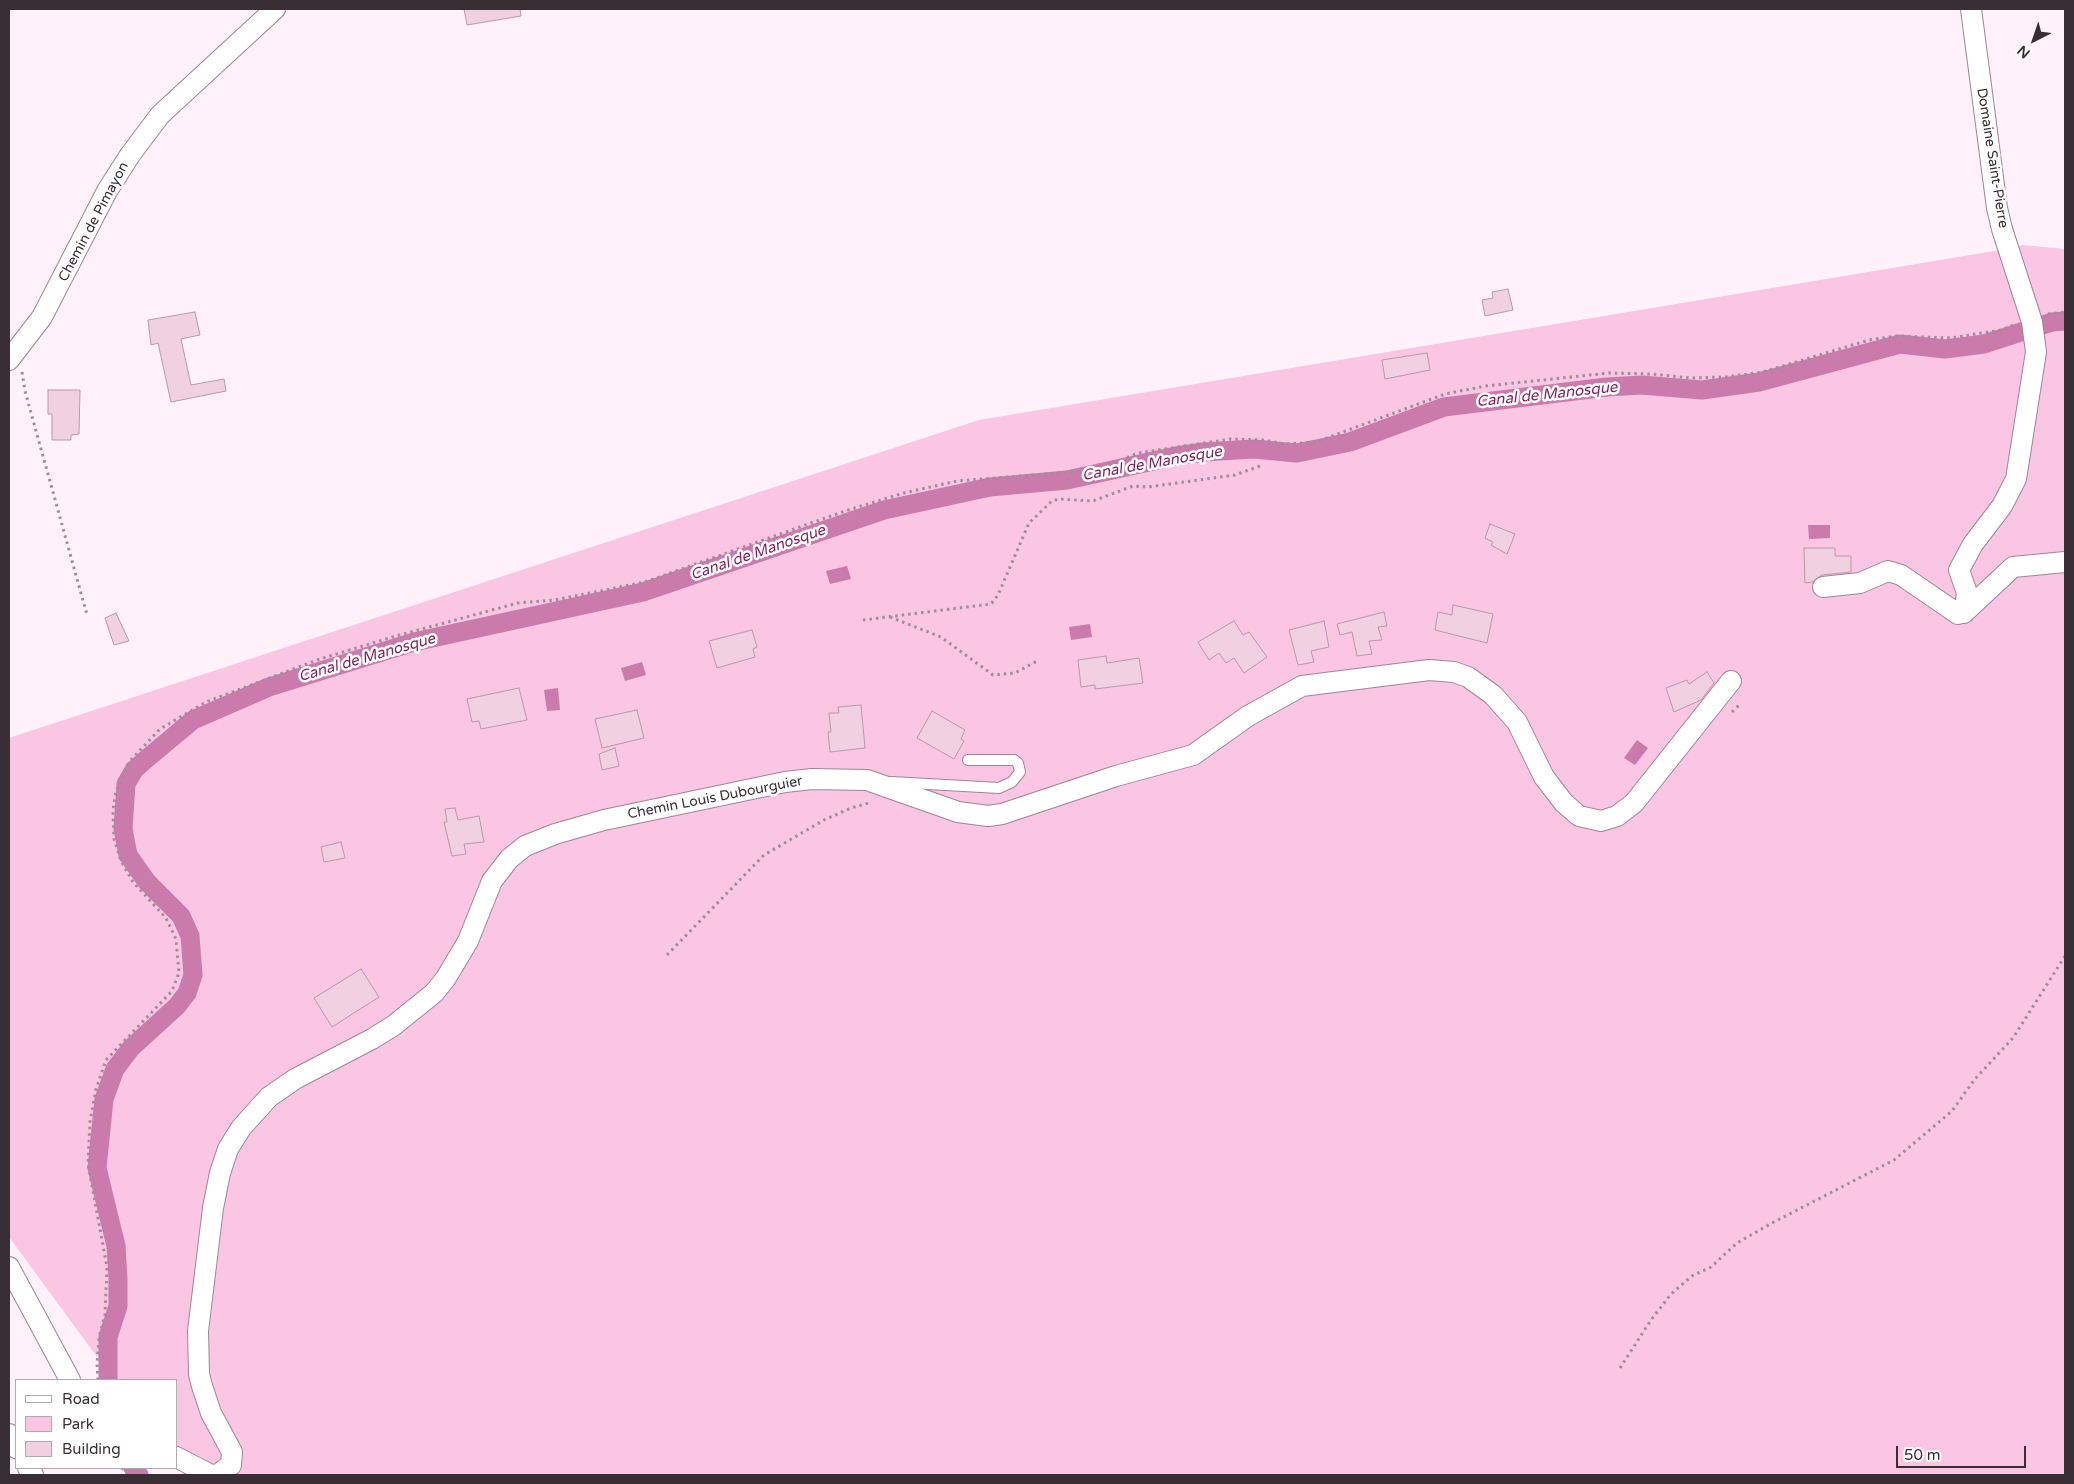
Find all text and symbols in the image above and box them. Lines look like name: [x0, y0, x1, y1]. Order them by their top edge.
north arrow: [2009, 15, 2059, 65]
text: N: [2014, 42, 2034, 62]
street label: Domaine Saint-Pierre: [1973, 87, 2011, 229]
street label: Chemin de Pimayon: [55, 159, 133, 285]
water label: Canal de Manosque: [1476, 379, 1618, 411]
water label: Canal de Manosque: [1081, 443, 1223, 485]
water label: Canal de Manosque: [688, 521, 828, 585]
water label: Canal de Manosque: [297, 630, 437, 686]
street label: Chemin Louis Dubourguier: [626, 773, 804, 823]
legend: [15, 1379, 178, 1469]
text: Road: [62, 1390, 100, 1408]
text: Park: [62, 1415, 94, 1433]
scale bar: [1899, 1436, 2029, 1468]
text: Building: [62, 1440, 121, 1458]
text: 50 m: [1904, 1446, 1941, 1464]

